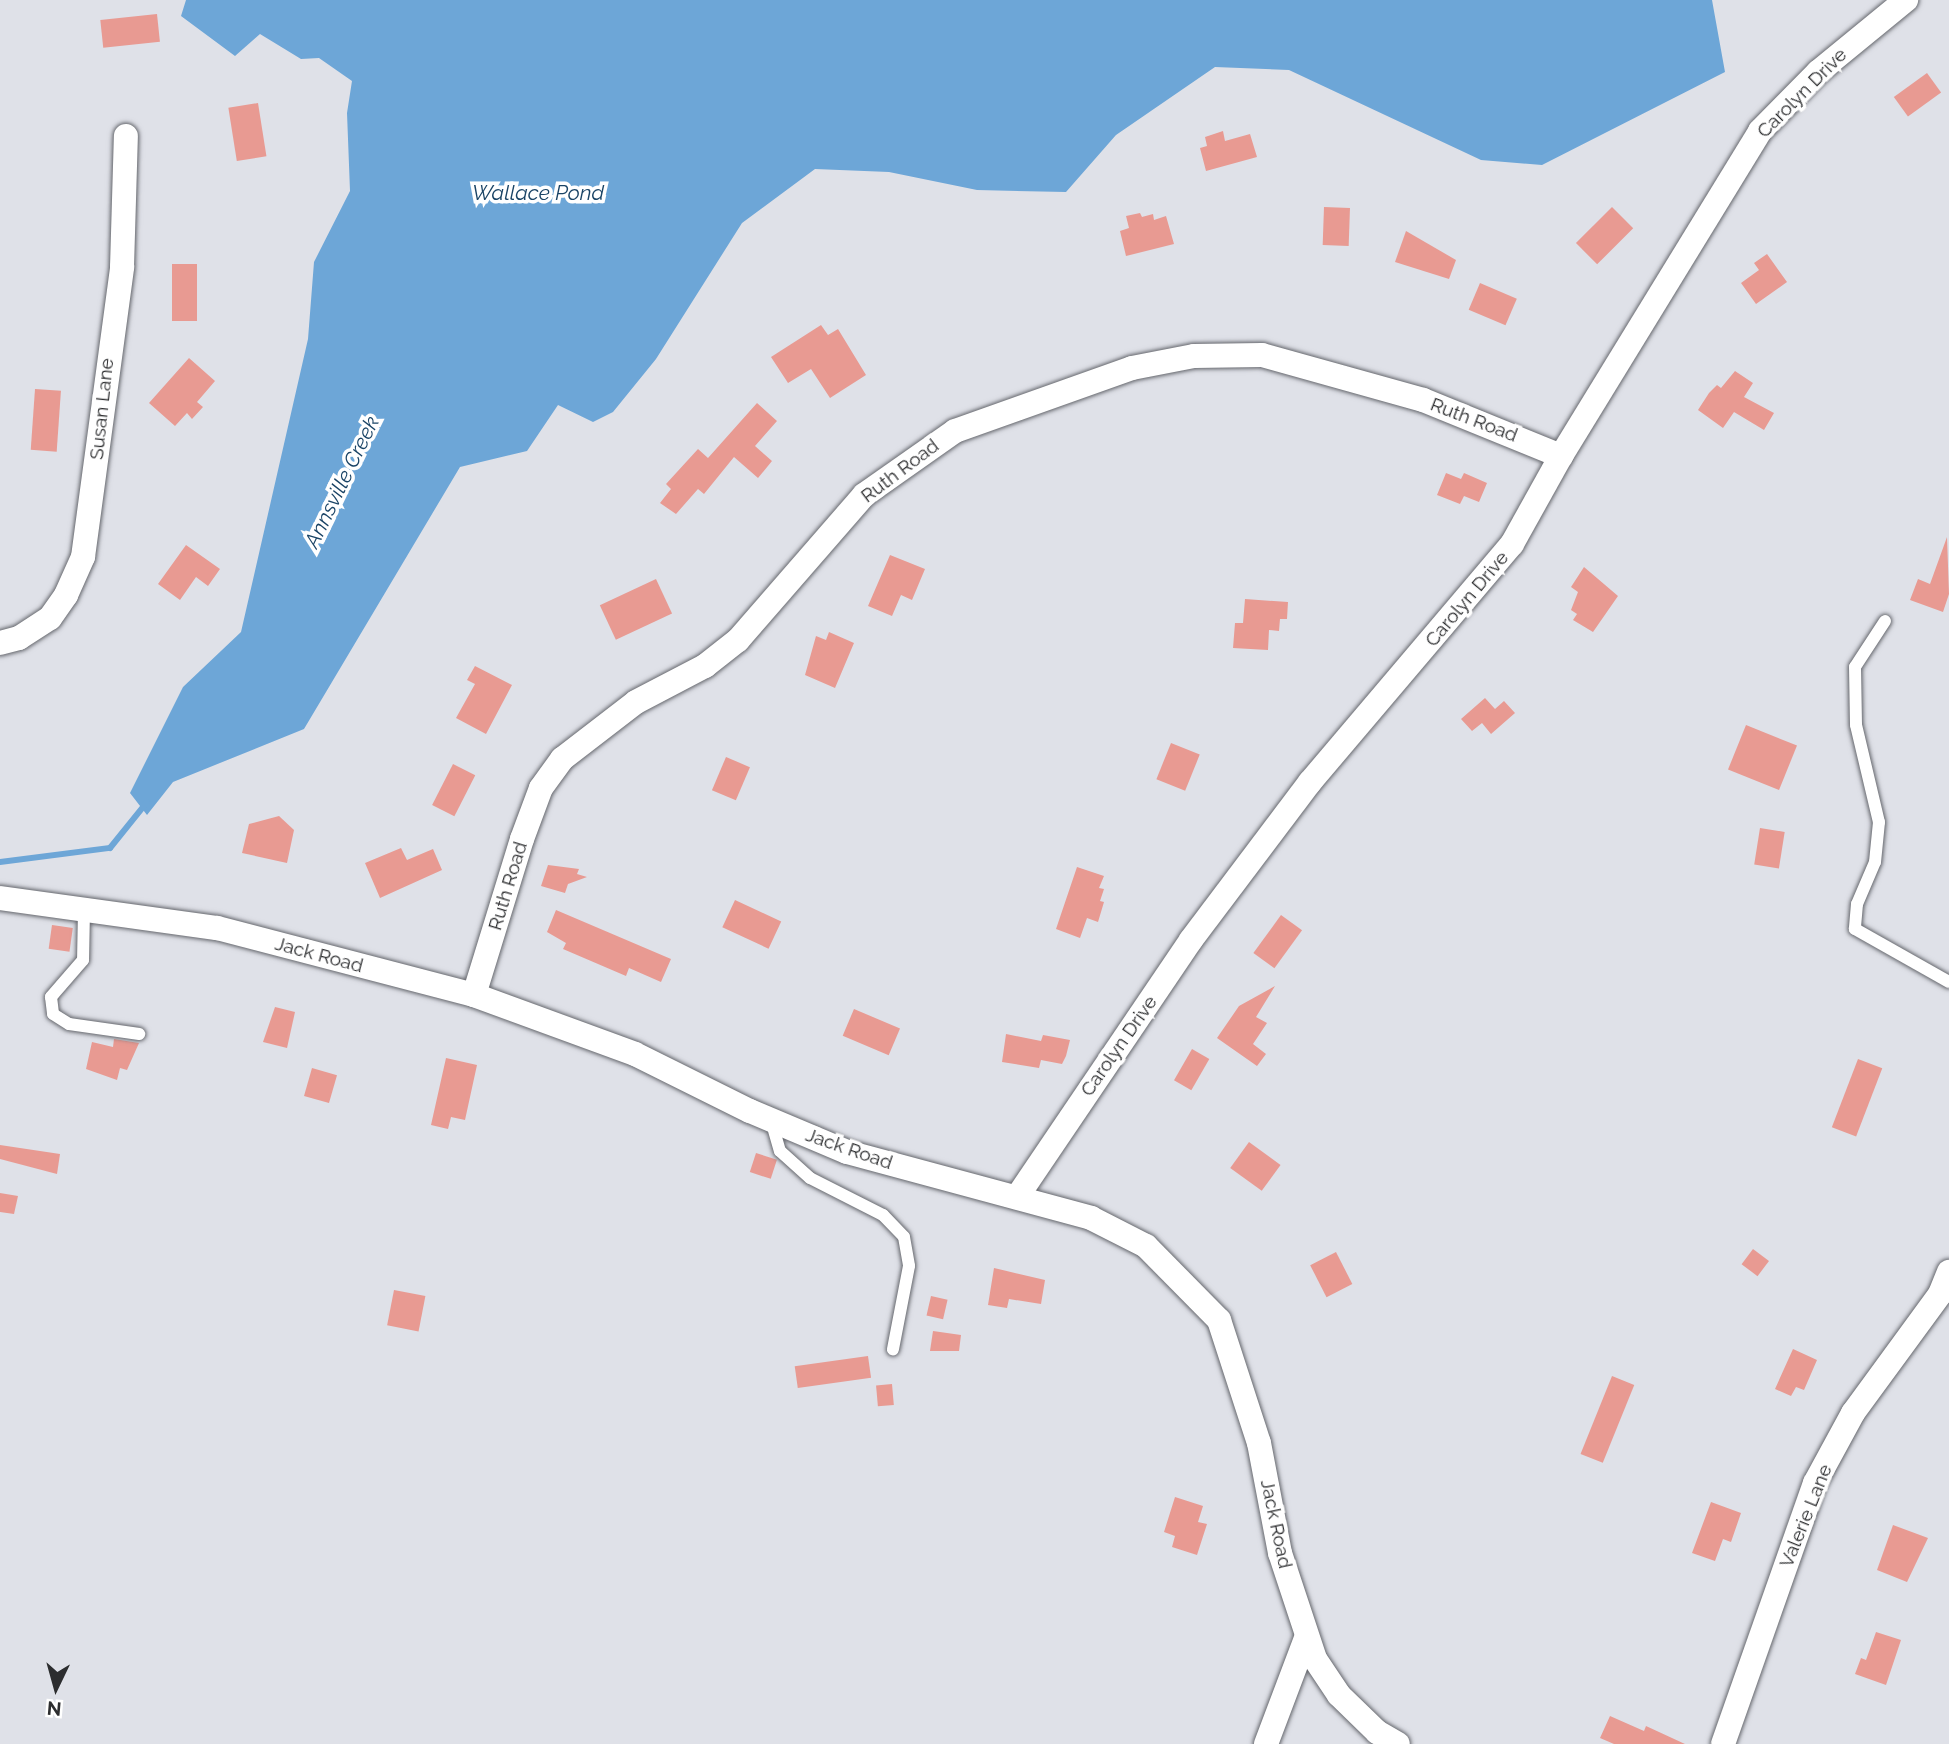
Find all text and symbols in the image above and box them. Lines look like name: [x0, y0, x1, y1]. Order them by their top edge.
street label: Carolyn Drive: [1752, 43, 1852, 143]
water label: Wallace Pond: [472, 180, 604, 206]
street label: Susan Lane: [85, 357, 119, 461]
street label: Ruth Road: [1427, 393, 1521, 447]
water label: Annsville Creek: [299, 412, 385, 552]
street label: Ruth Road: [857, 434, 943, 508]
street label: Carolyn Drive: [1421, 547, 1513, 651]
street label: Ruth Road: [484, 839, 532, 933]
street label: Jack Road: [272, 932, 366, 978]
street label: Carolyn Drive: [1076, 991, 1162, 1101]
street label: Jack Road: [803, 1124, 895, 1174]
street label: Valerie Lane: [1775, 1461, 1837, 1571]
street label: Jack Road: [1255, 1477, 1297, 1571]
north arrow: [21, 1653, 91, 1723]
text: N: [46, 1697, 62, 1721]

